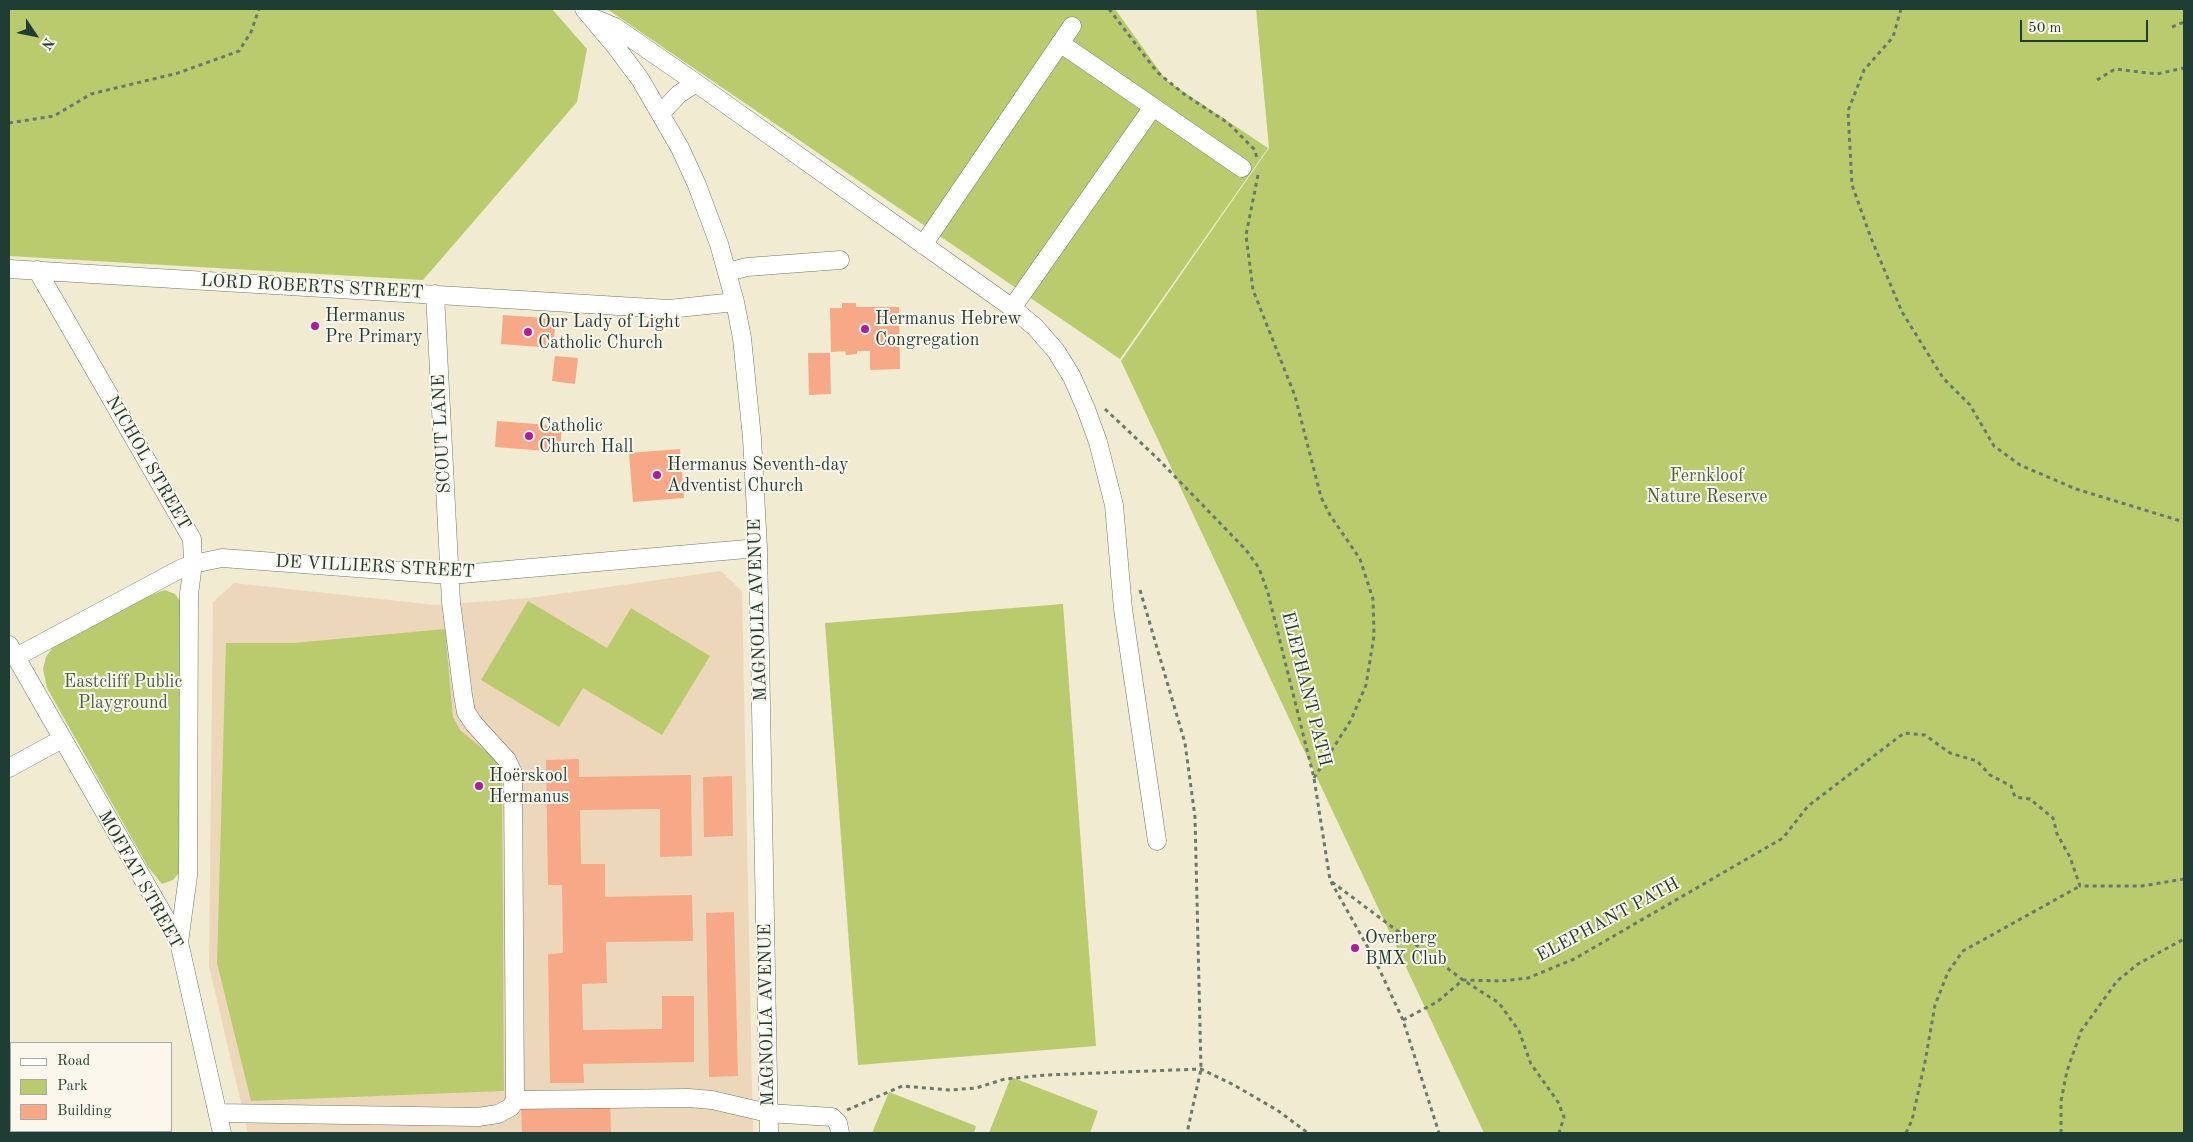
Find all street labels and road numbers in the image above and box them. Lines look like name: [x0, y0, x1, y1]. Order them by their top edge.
street label: LORD ROBERTS STREET: [200, 270, 424, 304]
street label: SCOUT LANE: [428, 374, 456, 494]
street label: NICHOL STREET: [101, 392, 195, 534]
street label: MAGNOLIA AVENUE: [744, 518, 772, 702]
street label: DE VILLIERS STREET: [275, 551, 475, 583]
street label: ELEPHANT PATH: [1276, 609, 1336, 769]
street label: MOFFAT STREET: [93, 807, 187, 953]
street label: ELEPHANT PATH: [1533, 873, 1683, 967]
street label: MAGNOLIA AVENUE: [755, 923, 779, 1107]

